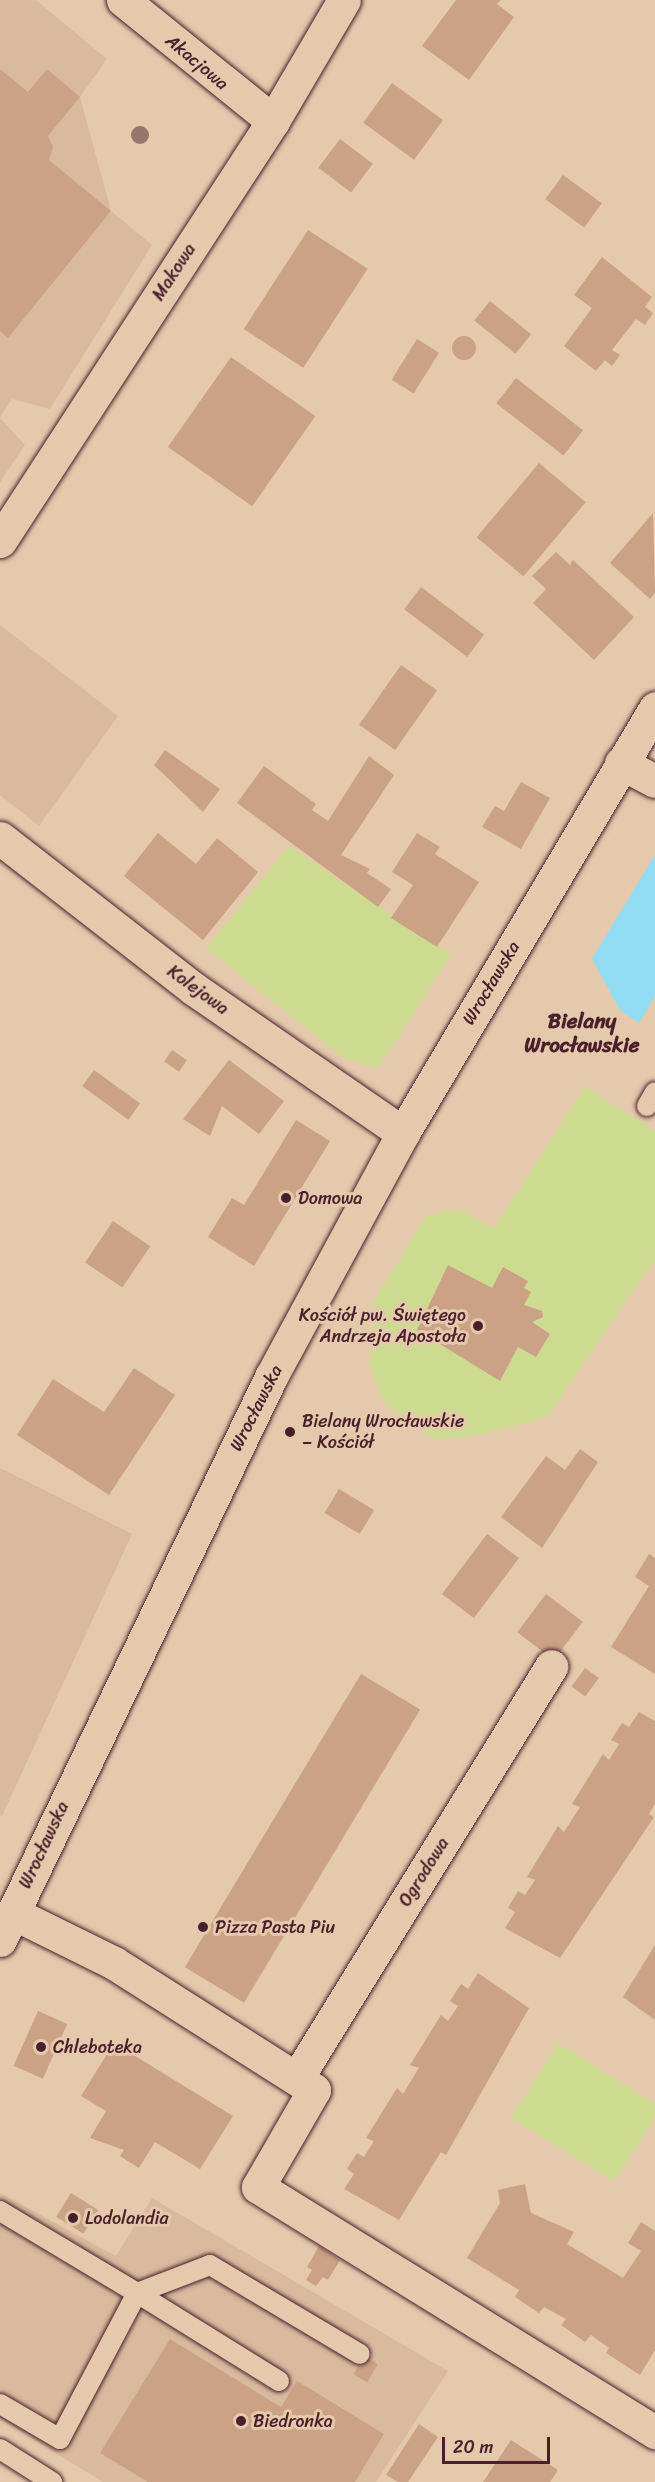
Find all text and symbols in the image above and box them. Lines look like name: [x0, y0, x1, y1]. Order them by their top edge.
street label: Akacjowa: [161, 30, 233, 94]
street label: Makowa: [148, 239, 200, 305]
street label: Wrocławska: [458, 937, 524, 1029]
street label: Kolejowa: [163, 960, 233, 1020]
district label: Bielany Wrocławskie: [524, 1008, 640, 1058]
place label: Domowa: [298, 1187, 362, 1209]
marker: Domowa: [279, 1191, 293, 1205]
place label: Kościół pw. Świętego Andrzeja Apostoła: [299, 1305, 466, 1348]
marker: Kościół pw. Świętego Andrzeja Apostoła: [471, 1319, 485, 1333]
street label: Wrocławska: [225, 1361, 287, 1455]
place label: Bielany Wrocławskie – Kościół: [302, 1411, 464, 1454]
marker: Bielany Wrocławskie – Kościół: [283, 1425, 297, 1439]
street label: Wrocławska: [14, 1798, 74, 1892]
street label: Ogrodowa: [394, 1833, 454, 1911]
place label: Pizza Pasta Piu: [215, 1916, 337, 1938]
marker: Pizza Pasta Piu: [196, 1920, 210, 1934]
place label: Chleboteka: [53, 2036, 142, 2058]
marker: Chleboteka: [34, 2040, 48, 2054]
place label: Lodolandia: [85, 2207, 169, 2229]
marker: Lodolandia: [66, 2211, 80, 2225]
place label: Biedronka: [253, 2410, 333, 2432]
marker: Biedronka: [234, 2414, 248, 2428]
scale bar: [445, 2425, 553, 2463]
text: 20 m: [453, 2431, 493, 2463]

